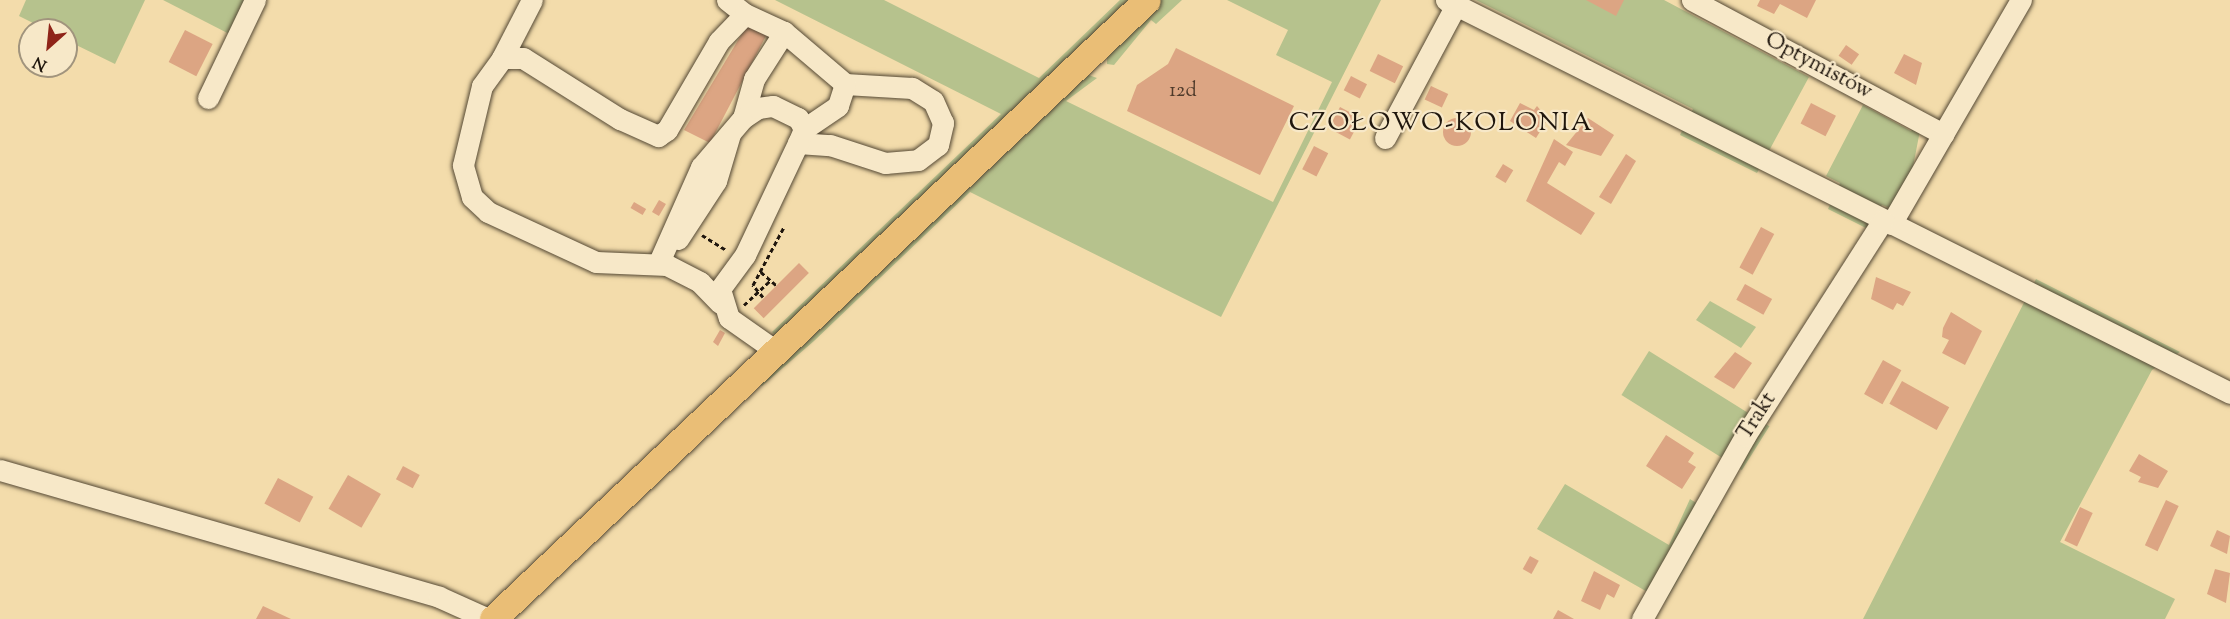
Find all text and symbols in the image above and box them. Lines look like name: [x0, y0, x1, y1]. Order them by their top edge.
north arrow: [18, 18, 78, 78]
street label: Optymistów: [1760, 28, 1876, 106]
text: N: [30, 50, 51, 76]
house number: 12d: [1169, 79, 1197, 103]
district label: CZOŁOWO-KOLONIA: [1289, 108, 1593, 140]
street label: Trakt: [1733, 388, 1783, 446]

